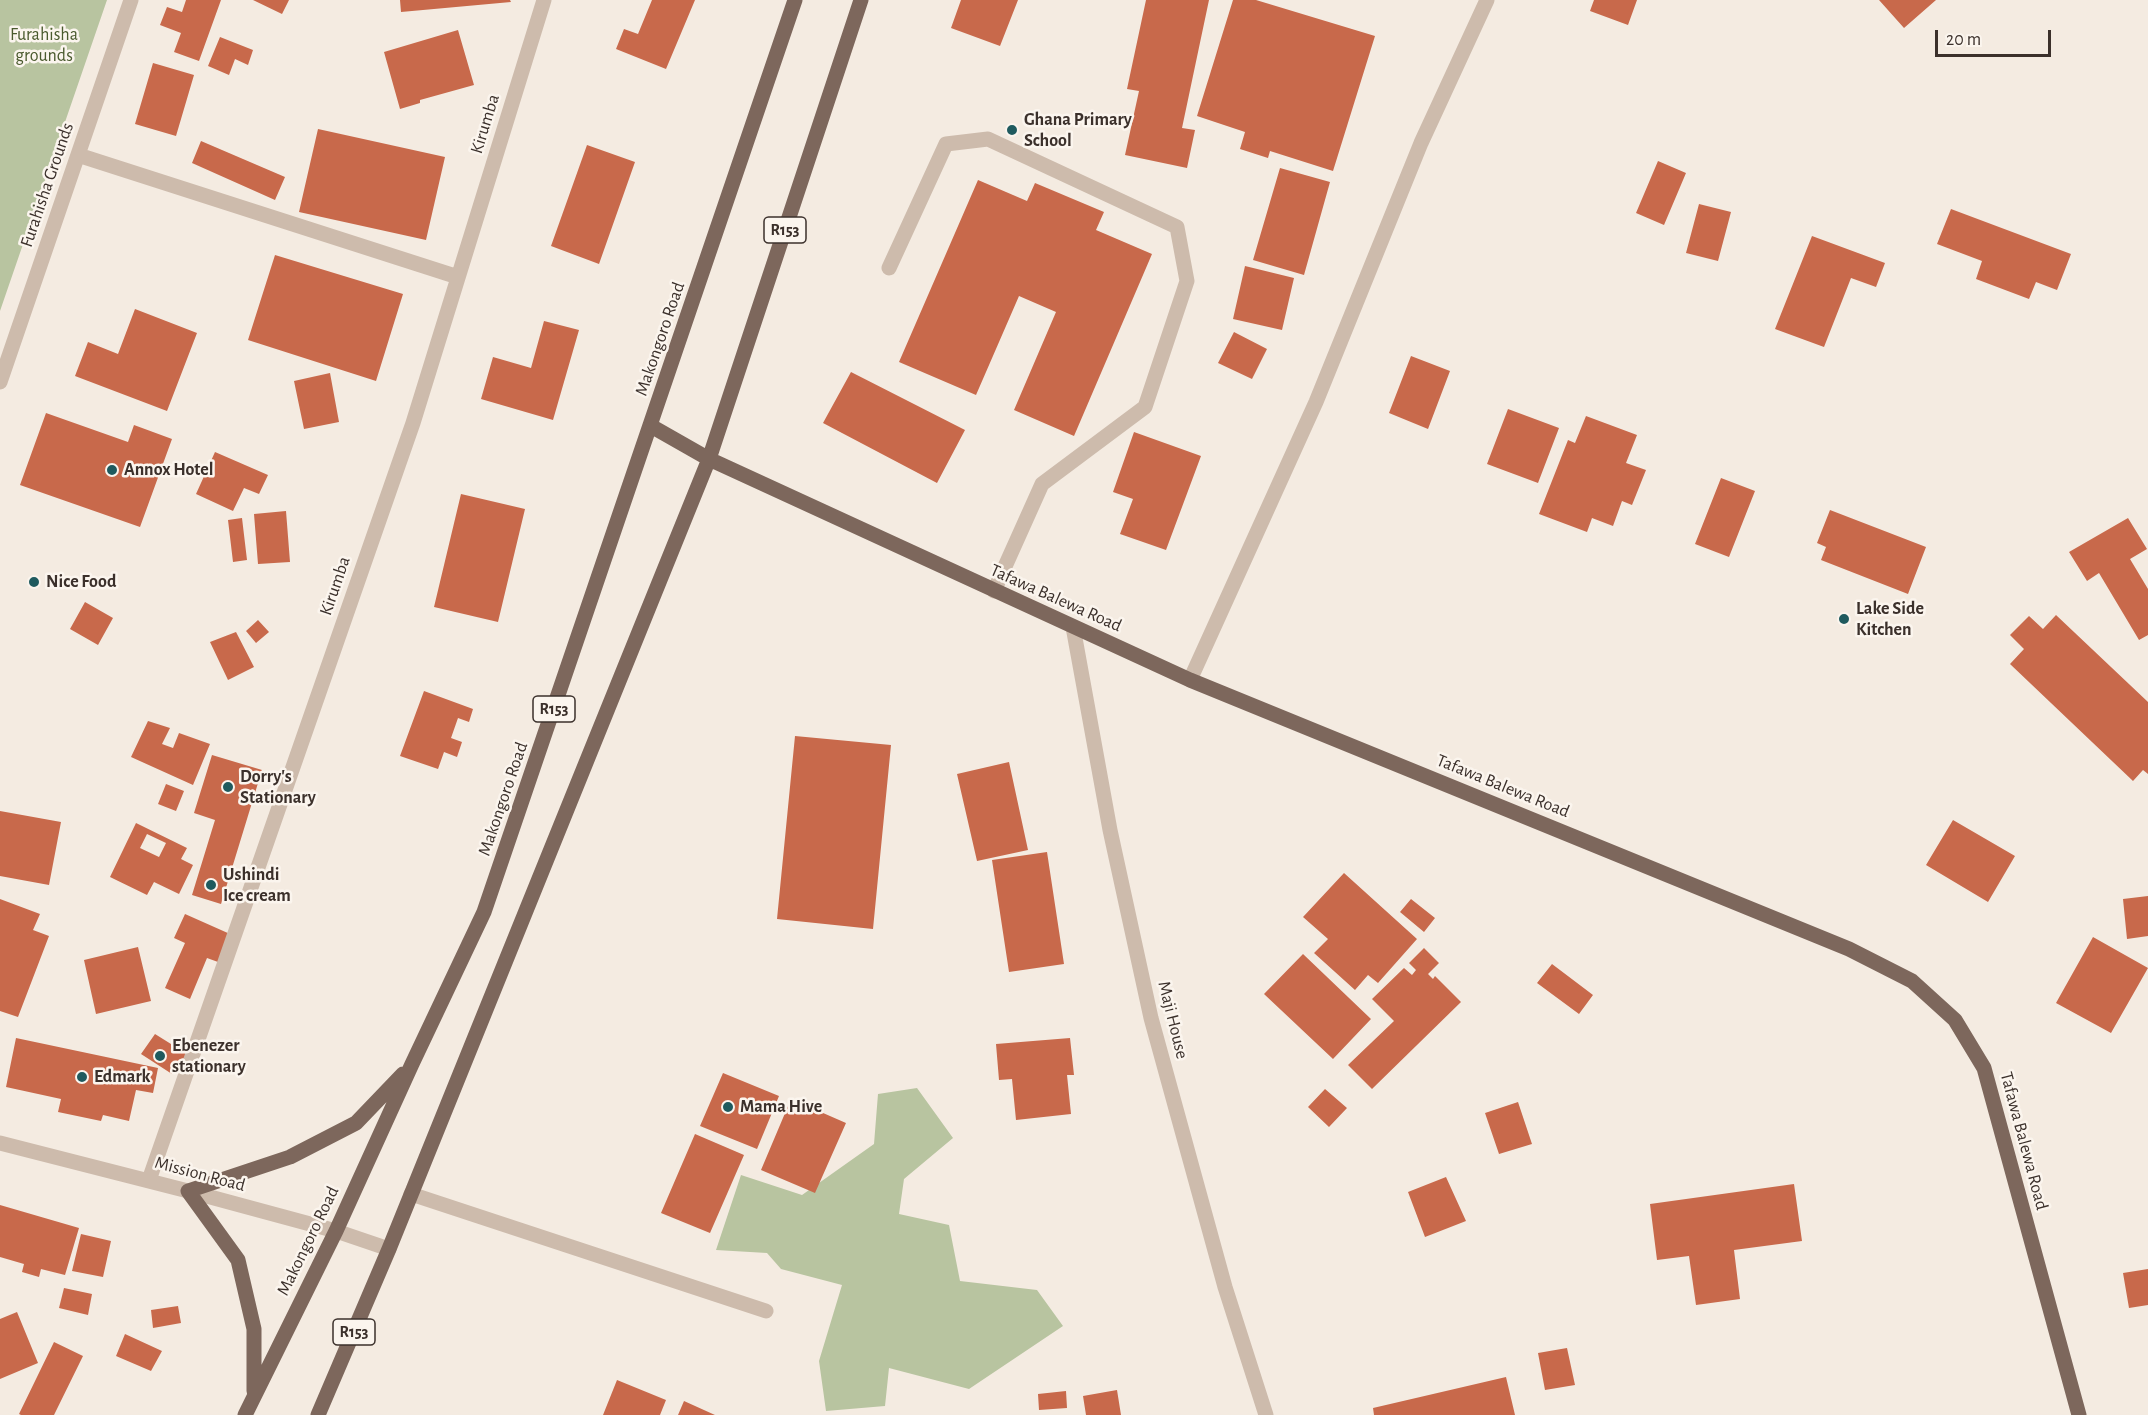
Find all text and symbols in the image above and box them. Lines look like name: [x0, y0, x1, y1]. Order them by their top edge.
scale bar: [1938, 18, 2054, 56]
park label: Furahisha grounds: [10, 24, 78, 66]
text: 20 m: [1946, 31, 1981, 49]
street label: Kirumba: [466, 92, 504, 156]
place label: Ghana Primary School: [1024, 109, 1132, 152]
street label: Furahisha Grounds: [16, 120, 78, 250]
marker: Ghana Primary School: [1005, 123, 1019, 137]
road number: R153: [764, 217, 806, 243]
street label: Makongoro Road: [630, 279, 690, 399]
place label: Annox Hotel: [124, 459, 213, 481]
marker: Annox Hotel: [105, 463, 119, 477]
street label: Kirumba: [315, 554, 355, 618]
street label: Tafawa Balewa Road: [987, 559, 1125, 637]
place label: Nice Food: [46, 571, 116, 593]
marker: Nice Food: [27, 575, 41, 589]
place label: Lake Side Kitchen: [1856, 598, 1924, 640]
marker: Lake Side Kitchen: [1837, 612, 1851, 626]
road number: R153: [533, 696, 575, 722]
street label: Makongoro Road: [473, 739, 533, 859]
street label: Tafawa Balewa Road: [1433, 749, 1573, 823]
place label: Dorry's Stationary: [240, 766, 316, 808]
marker: Dorry's Stationary: [221, 780, 235, 794]
place label: Ushindi Ice cream: [223, 864, 291, 906]
marker: Ushindi Ice cream: [204, 878, 218, 892]
street label: Maji House: [1153, 979, 1193, 1061]
place label: Ebenezer stationary: [172, 1035, 246, 1078]
marker: Ebenezer stationary: [153, 1049, 167, 1063]
place label: Edmark: [94, 1066, 150, 1088]
marker: Edmark: [75, 1070, 89, 1084]
street label: Tafawa Balewa Road: [1995, 1070, 2053, 1212]
place label: Mama Hive: [740, 1096, 822, 1118]
marker: Mama Hive: [721, 1100, 735, 1114]
street label: Mission Road: [152, 1152, 248, 1196]
street label: Makongoro Road: [272, 1183, 344, 1299]
road number: R153: [333, 1319, 375, 1345]

